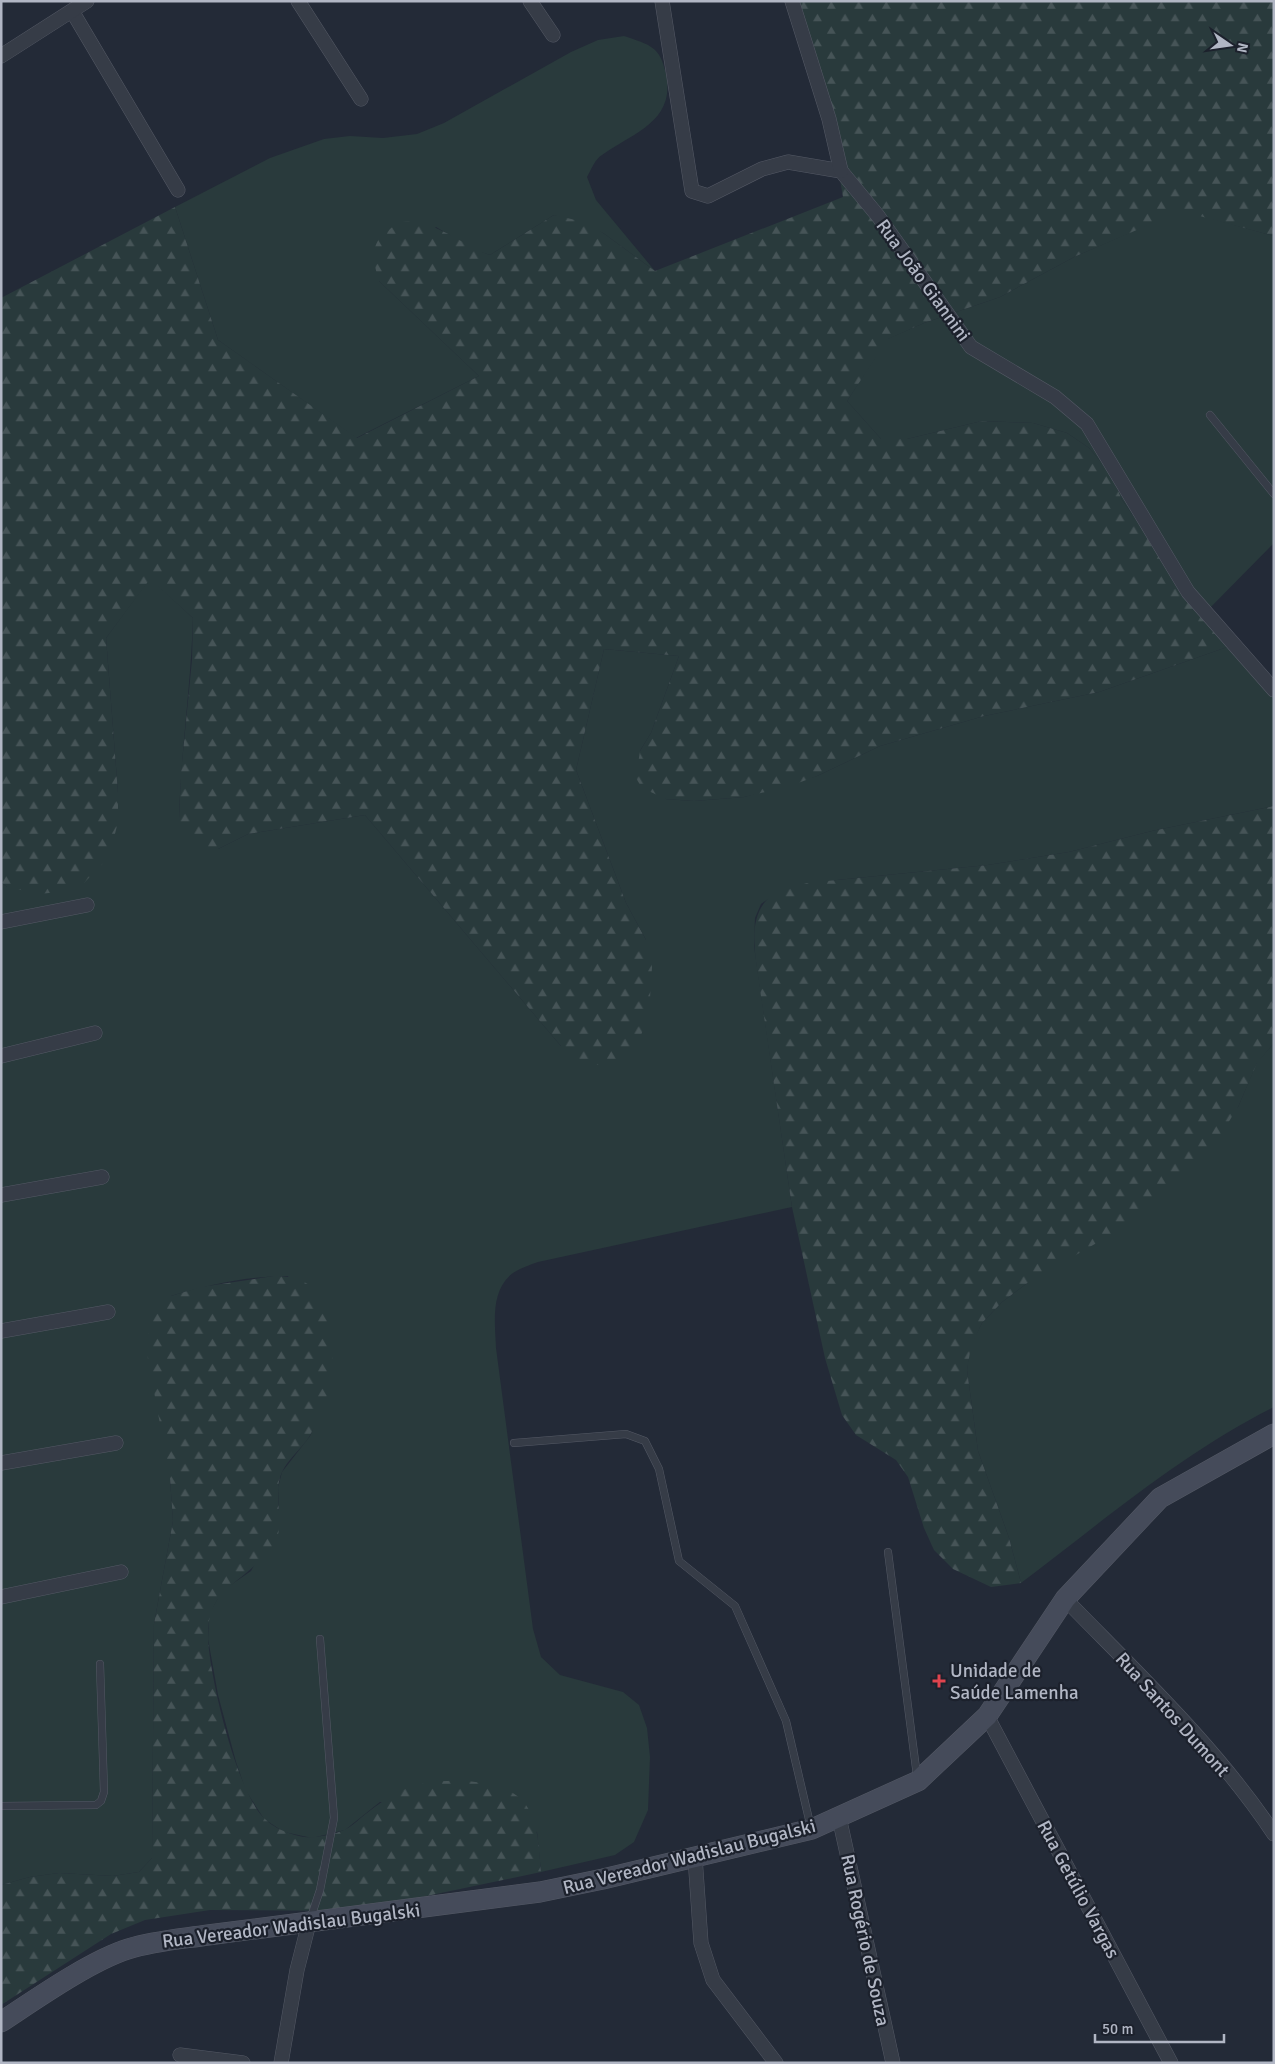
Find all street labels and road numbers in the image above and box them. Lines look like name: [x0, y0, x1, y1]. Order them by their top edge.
street label: Rua João Giannini: [871, 215, 976, 347]
street label: Rua Santos Dumont: [1110, 1647, 1235, 1782]
street label: Rua Vereador Wadislau Bugalski: [560, 1814, 818, 1900]
street label: Rua Getúlio Vargas: [1032, 1816, 1125, 1963]
street label: Rua Rogério de Souza: [835, 1852, 895, 2028]
street label: Rua Vereador Wadislau Bugalski: [161, 1898, 422, 1954]

